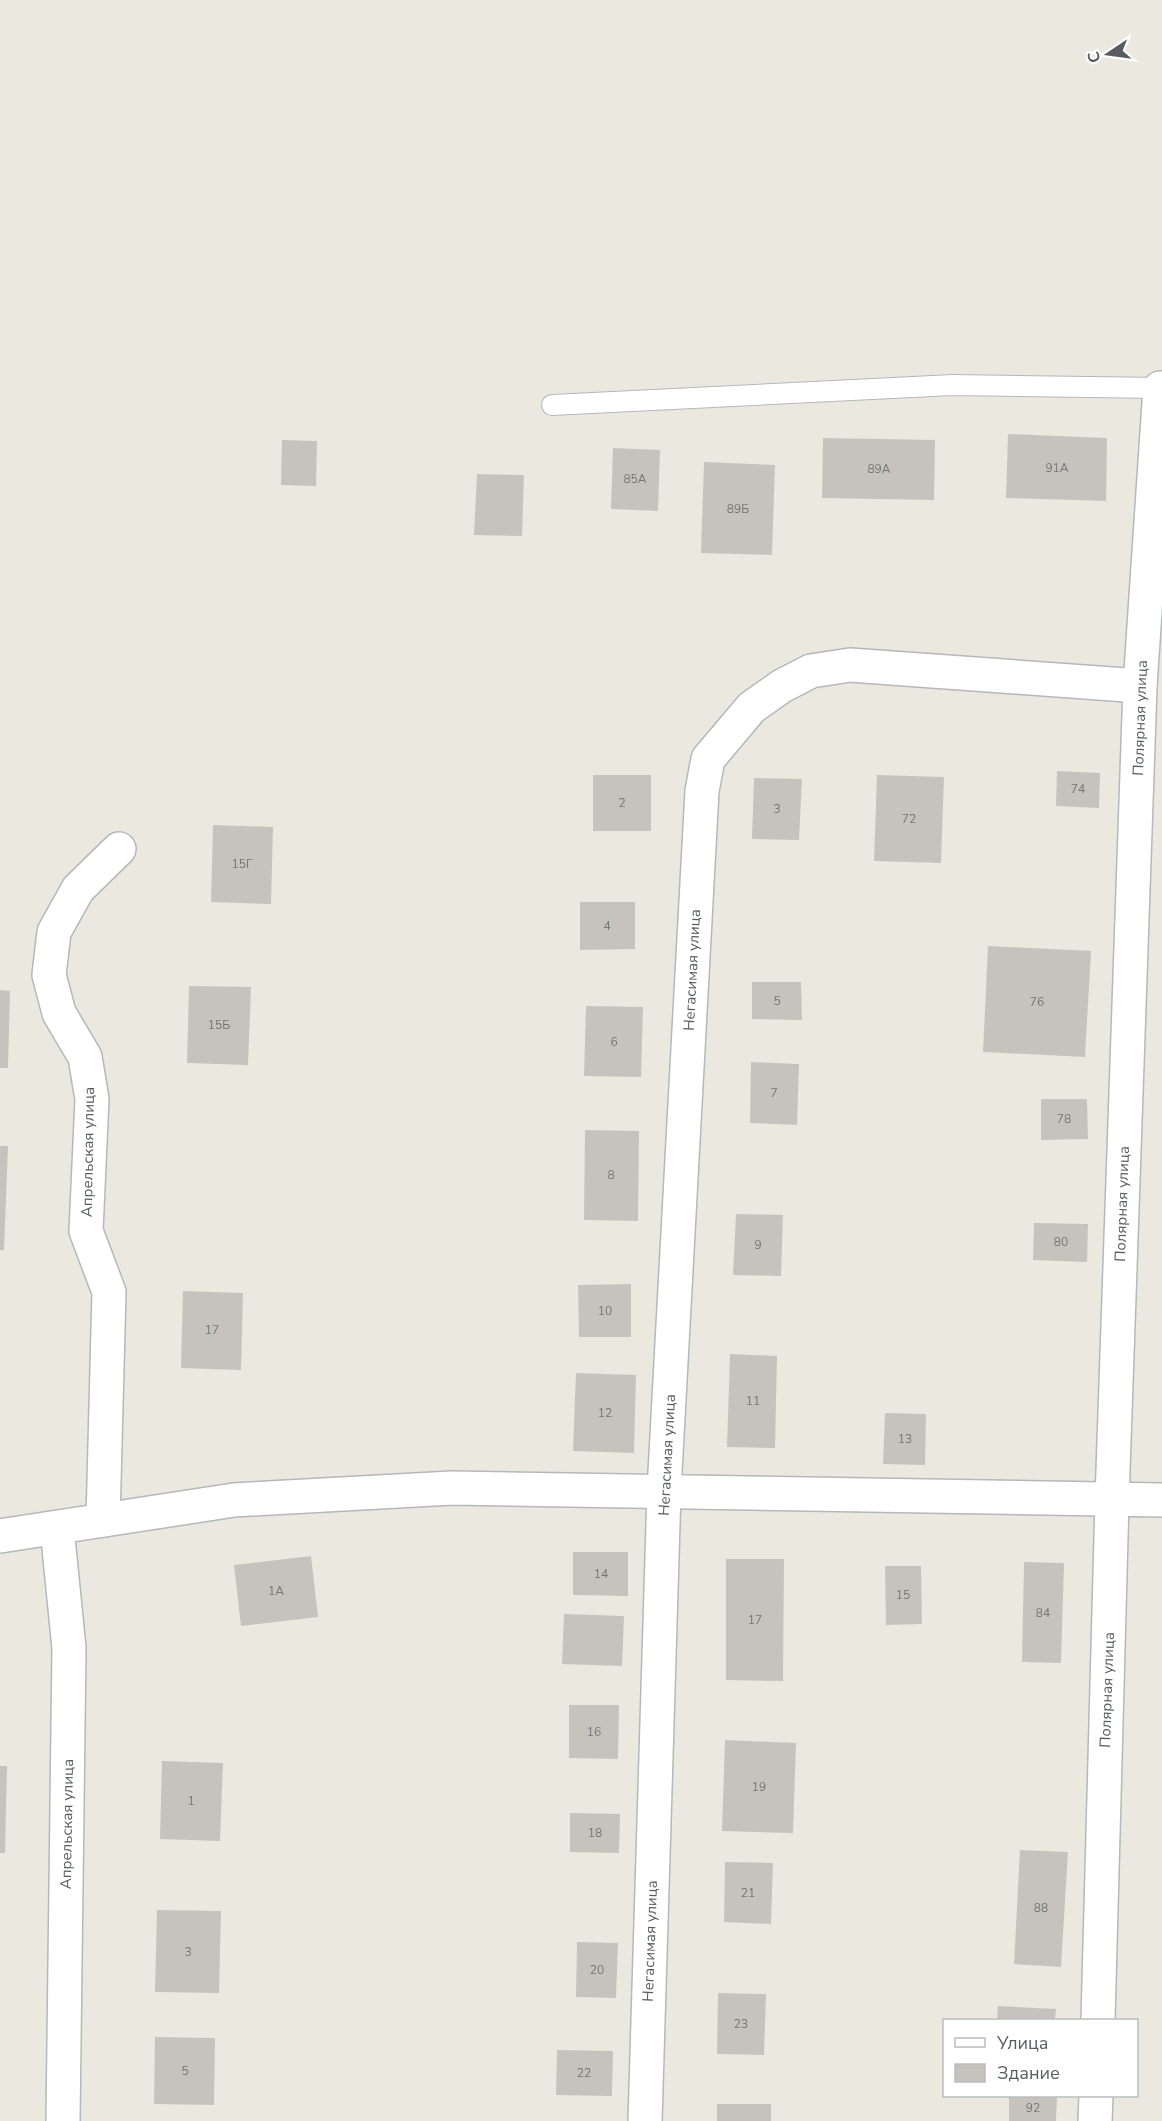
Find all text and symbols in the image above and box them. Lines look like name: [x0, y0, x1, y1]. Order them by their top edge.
north arrow: [1078, 24, 1138, 84]
text: С: [1082, 49, 1106, 65]
house number: 91А: [1045, 460, 1069, 476]
house number: 89А: [867, 461, 891, 477]
house number: 85А: [623, 471, 647, 487]
house number: 89Б: [727, 501, 749, 517]
street label: Полярная улица: [1128, 660, 1152, 776]
house number: 74: [1071, 781, 1085, 797]
house number: 2: [618, 795, 626, 811]
house number: 3: [773, 801, 781, 817]
house number: 72: [902, 811, 916, 827]
house number: 15Г: [232, 856, 253, 872]
street label: Негасимая улица: [679, 909, 705, 1031]
house number: 4: [603, 918, 611, 934]
house number: 5: [773, 993, 781, 1009]
house number: 76: [1030, 994, 1044, 1010]
house number: 15Б: [208, 1017, 230, 1033]
house number: 6: [610, 1034, 618, 1050]
house number: 7: [770, 1085, 778, 1101]
street label: Апрельская улица: [77, 1087, 99, 1217]
house number: 78: [1057, 1111, 1071, 1127]
street label: Полярная улица: [1110, 1146, 1134, 1262]
house number: 8: [607, 1167, 615, 1183]
house number: 80: [1054, 1234, 1068, 1250]
house number: 9: [754, 1237, 762, 1253]
house number: 10: [598, 1303, 612, 1319]
house number: 17: [205, 1322, 219, 1338]
house number: 11: [746, 1393, 760, 1409]
street label: Негасимая улица: [654, 1394, 680, 1516]
house number: 12: [598, 1405, 612, 1421]
house number: 13: [898, 1431, 912, 1447]
house number: 14: [594, 1566, 608, 1582]
house number: 1А: [268, 1583, 284, 1599]
house number: 15: [896, 1587, 910, 1603]
house number: 84: [1036, 1605, 1050, 1621]
house number: 17: [748, 1612, 762, 1628]
street label: Полярная улица: [1095, 1632, 1119, 1748]
house number: 16: [587, 1724, 601, 1740]
street label: Апрельская улица: [56, 1759, 78, 1889]
house number: 19: [752, 1779, 766, 1795]
house number: 1: [187, 1793, 195, 1809]
house number: 18: [588, 1825, 602, 1841]
street label: Негасимая улица: [638, 1880, 662, 2002]
house number: 21: [741, 1885, 755, 1901]
house number: 88: [1034, 1900, 1048, 1916]
house number: 3: [184, 1944, 192, 1960]
house number: 20: [590, 1962, 604, 1978]
house number: 23: [734, 2016, 748, 2032]
legend: [943, 2019, 1138, 2097]
text: Улица: [996, 2031, 1048, 2055]
text: Здание: [997, 2061, 1060, 2085]
house number: 5: [181, 2063, 189, 2079]
house number: 22: [577, 2065, 591, 2081]
house number: 92: [1026, 2100, 1040, 2116]

